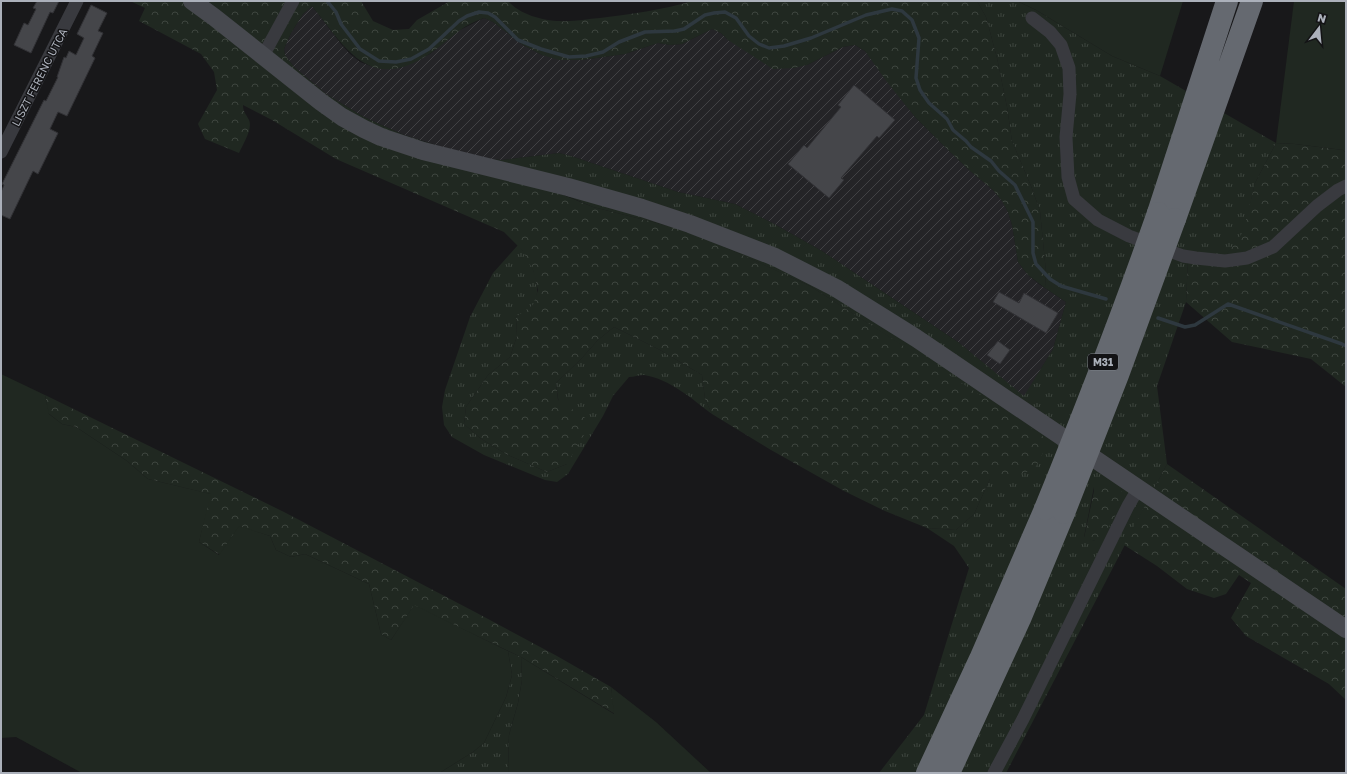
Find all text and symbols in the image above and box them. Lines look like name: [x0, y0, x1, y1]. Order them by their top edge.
north arrow: [1299, 8, 1339, 48]
text: N: [1316, 11, 1328, 25]
street label: LISZT FERENC UTCA: [9, 25, 70, 128]
road number: M31: [1088, 354, 1118, 370]

